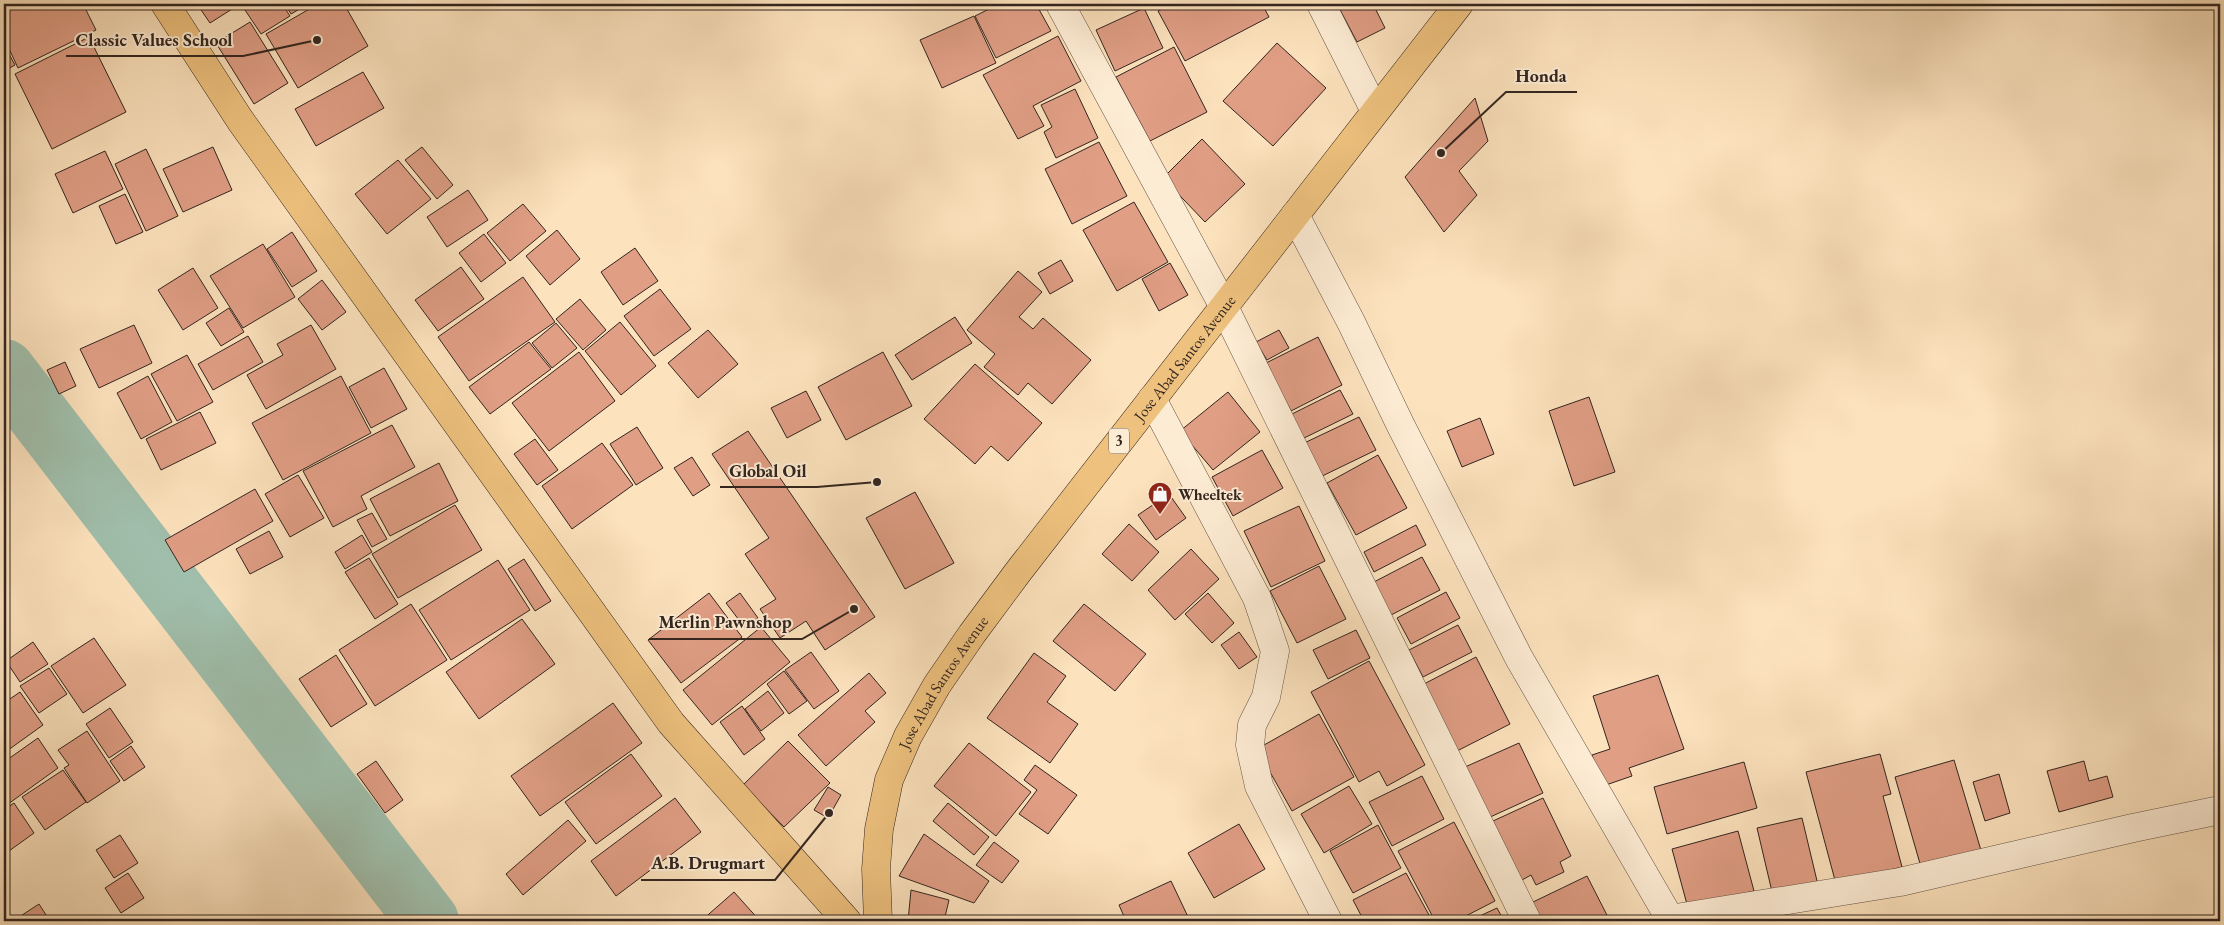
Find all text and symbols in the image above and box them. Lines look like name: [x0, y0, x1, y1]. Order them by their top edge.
callout: Classic Values School: [66, 23, 243, 56]
text: Classic Values School: [76, 28, 232, 51]
callout: Honda: [1506, 59, 1577, 92]
text: Honda: [1515, 64, 1567, 87]
street label: Jose Abad Santos Avenue: [1128, 291, 1240, 427]
road number: 3: [1109, 428, 1129, 454]
callout: Global Oil: [720, 454, 817, 487]
text: Global Oil: [729, 459, 807, 482]
shop icon: Wheeltek: [1147, 481, 1173, 515]
place label: Wheeltek: [1178, 484, 1242, 505]
callout: Merlin Pawnshop: [649, 606, 802, 639]
text: Merlin Pawnshop: [658, 610, 792, 633]
street label: Jose Abad Santos Avenue: [893, 612, 993, 754]
callout: A.B. Drugmart: [641, 847, 775, 880]
text: A.B. Drugmart: [650, 851, 765, 874]

